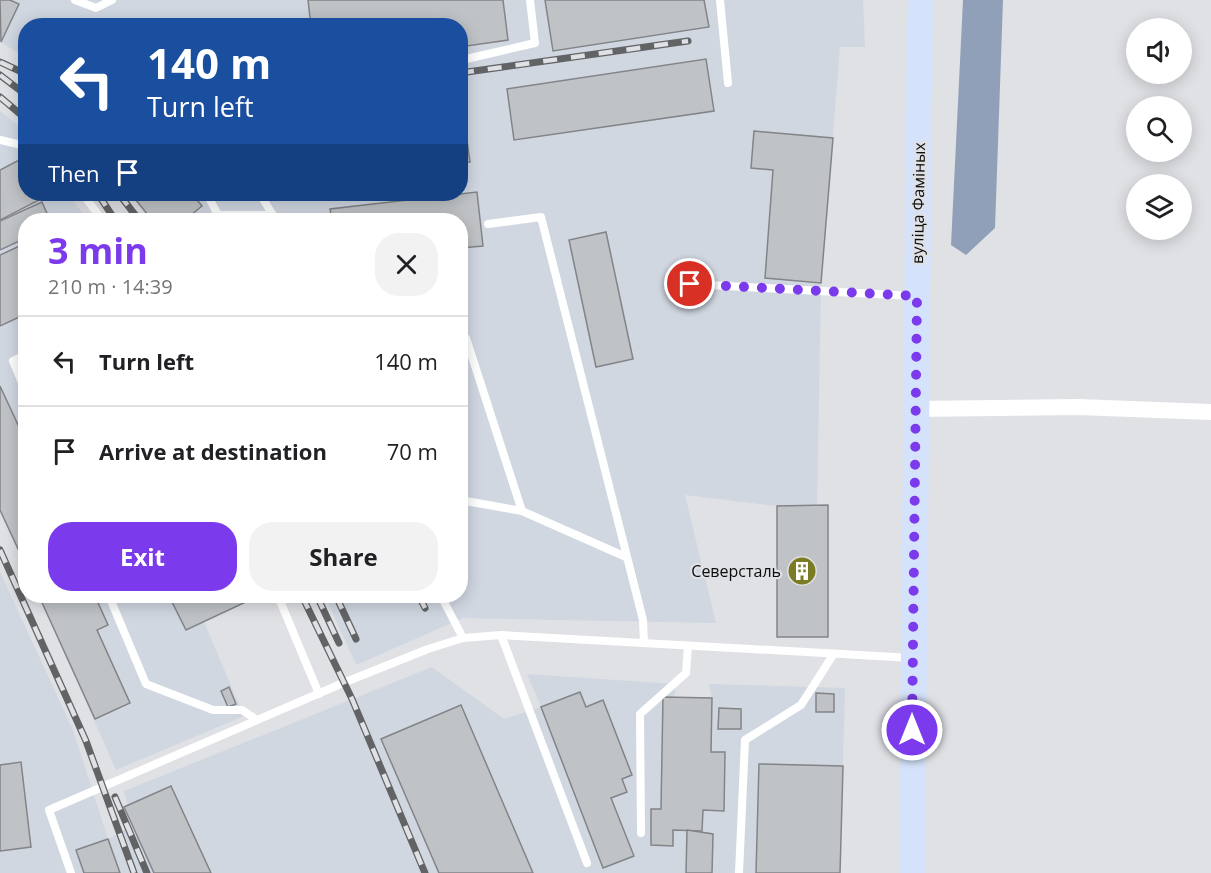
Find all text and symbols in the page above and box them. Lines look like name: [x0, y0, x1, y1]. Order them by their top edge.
map controls: [1126, 18, 1192, 240]
button: sound: [1126, 18, 1192, 84]
text: 140 m: [147, 34, 271, 91]
icon: left: [48, 42, 126, 120]
text: Turn left: [147, 88, 254, 125]
button: search: [1126, 96, 1192, 162]
street label: вуліца Фаміных: [906, 141, 930, 264]
icon: arrive: [111, 156, 144, 189]
text: Then: [48, 158, 99, 188]
button: layers: [1126, 174, 1192, 240]
text: 3 min: [48, 226, 148, 275]
button: close: [375, 233, 438, 296]
pin: [664, 258, 715, 309]
icon: arrive: [673, 267, 706, 300]
text: 210 m · 14:39: [48, 273, 173, 300]
icon: left: [48, 345, 81, 378]
text: Turn left: [99, 346, 194, 376]
text: 140 m: [374, 346, 438, 376]
icon: arrive: [48, 435, 81, 468]
text: Arrive at destination: [99, 436, 327, 466]
text: 70 m: [387, 436, 438, 466]
button: Exit: [48, 522, 237, 591]
button: Share: [249, 522, 438, 591]
building icon: Северсталь: [786, 555, 818, 587]
place label: Северсталь: [691, 560, 781, 582]
position arrow: [880, 698, 944, 762]

